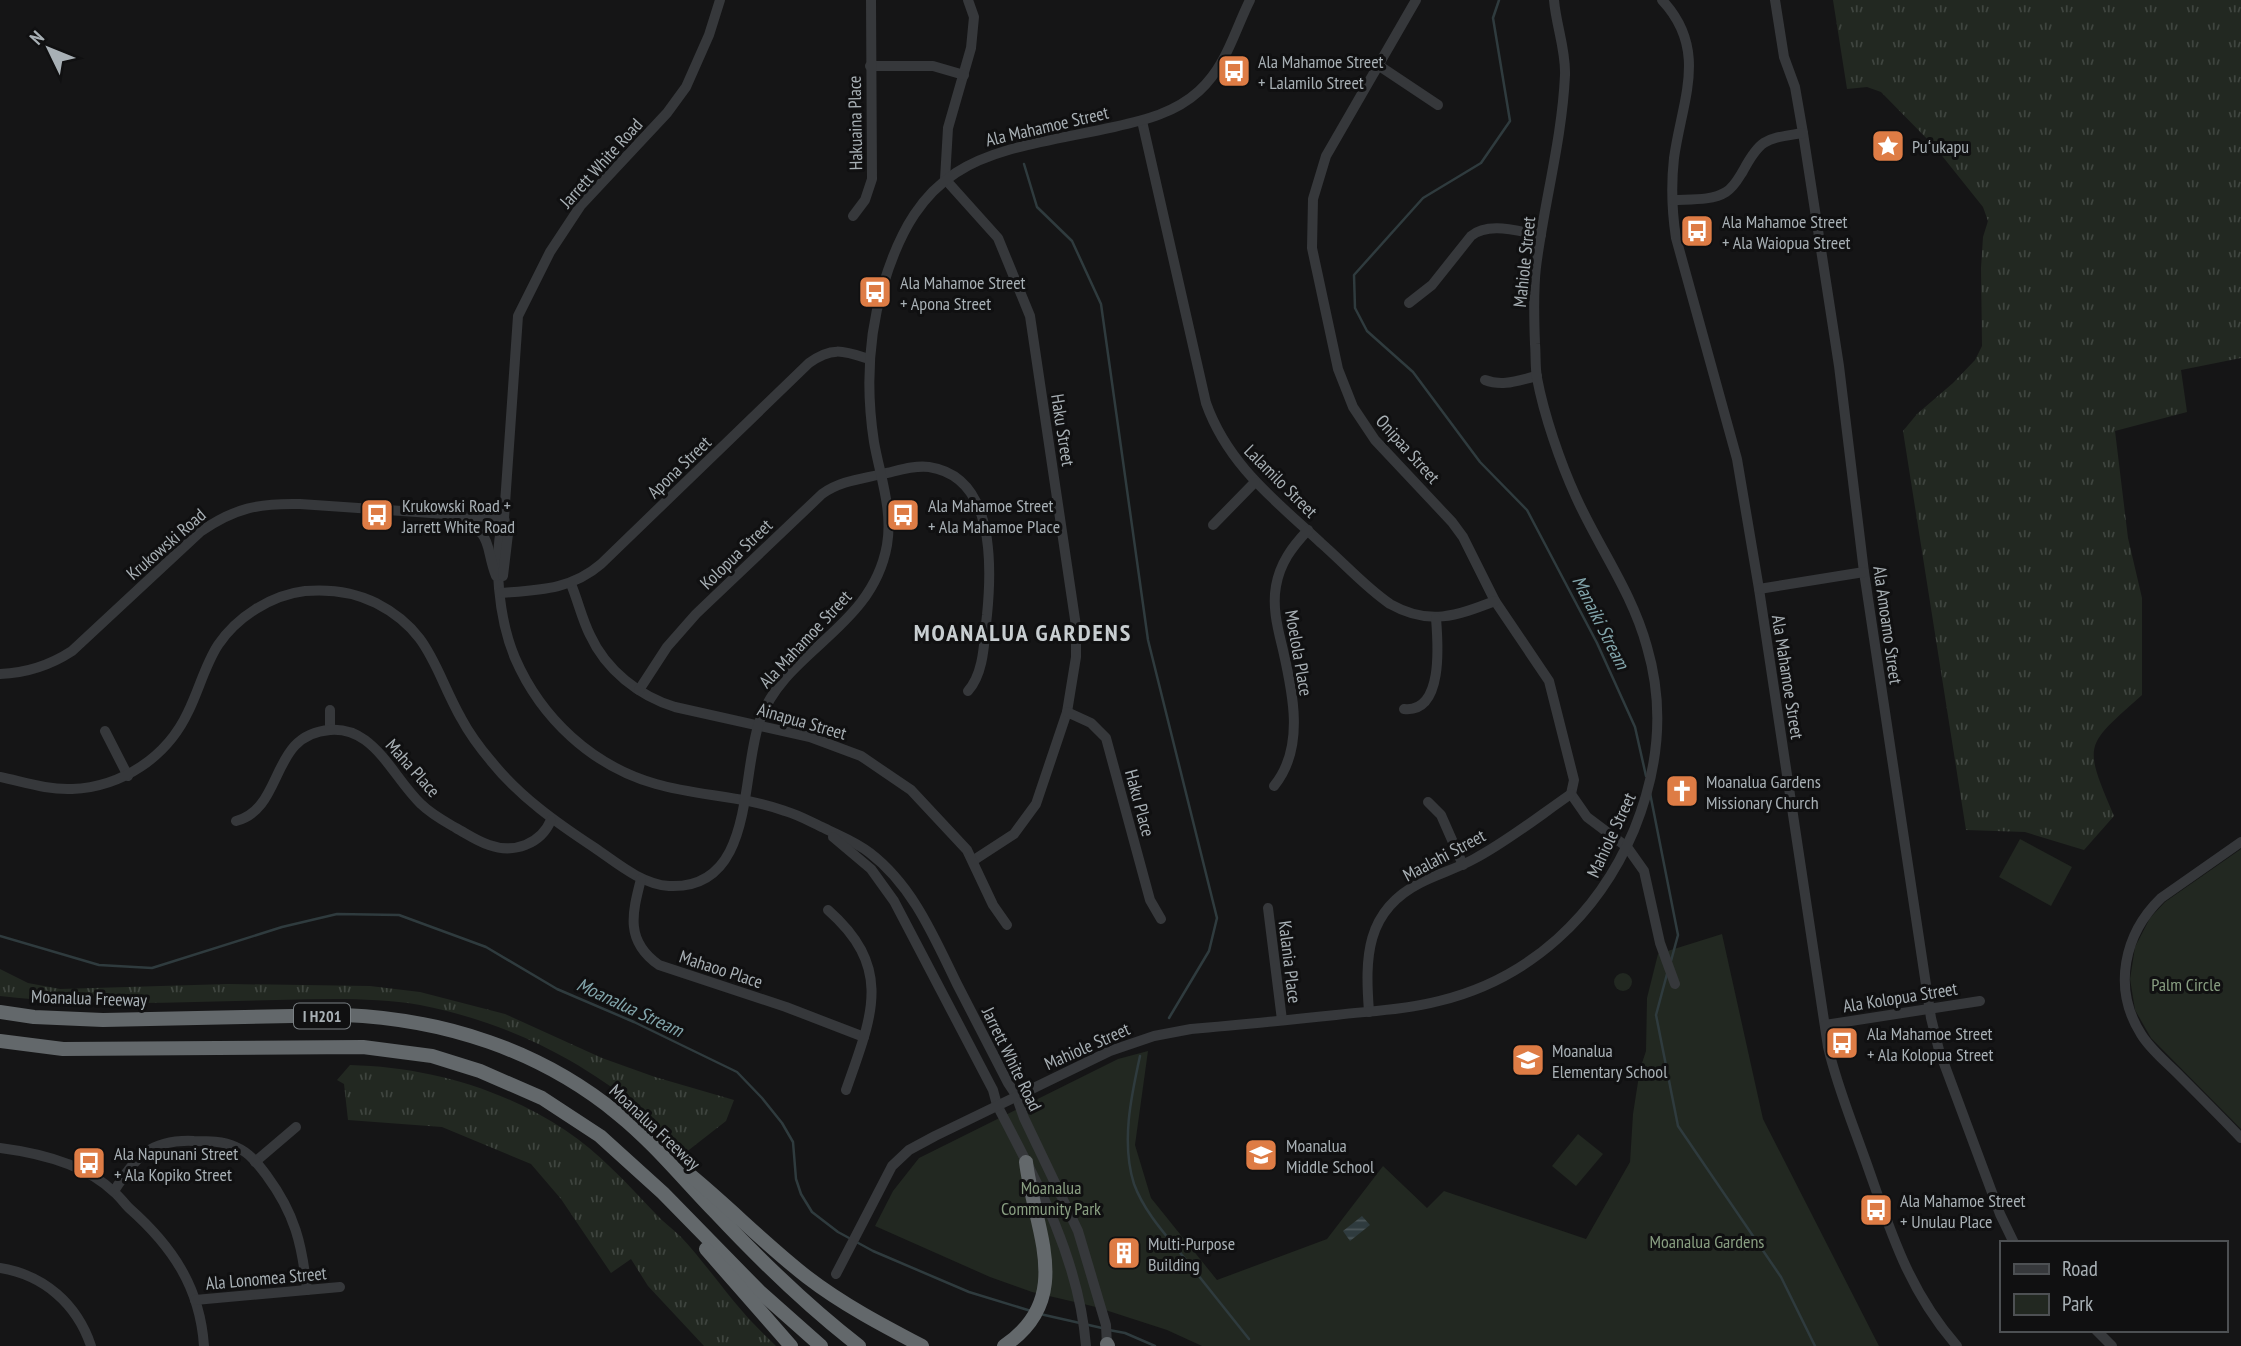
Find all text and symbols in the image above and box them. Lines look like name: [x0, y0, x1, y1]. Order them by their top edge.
north arrow: [14, 14, 84, 84]
text: N: [24, 25, 49, 49]
place label: Ala Mahamoe Street + Lalamilo Street: [1258, 50, 1384, 94]
bus stop icon: Ala Mahamoe Street + Lalamilo Street: [1215, 52, 1253, 90]
street label: Hakuaina Place: [843, 75, 867, 171]
street label: Ala Mahamoe Street: [983, 101, 1111, 151]
street label: Jarrett White Road: [554, 113, 647, 213]
place icon: Puʻukapu: [1869, 127, 1907, 165]
place label: Puʻukapu: [1912, 135, 1969, 158]
place label: Ala Mahamoe Street + Ala Waiopua Street: [1722, 210, 1851, 254]
bus stop icon: Ala Mahamoe Street + Ala Waiopua Street: [1678, 212, 1716, 250]
street label: Mahiole Street: [1508, 216, 1540, 308]
place label: Ala Mahamoe Street + Apona Street: [900, 271, 1026, 315]
bus stop icon: Ala Mahamoe Street + Apona Street: [856, 273, 894, 311]
street label: Haku Street: [1046, 392, 1080, 468]
street label: Onipaa Street: [1371, 410, 1445, 488]
street label: Apona Street: [642, 431, 716, 503]
street label: Lalamilo Street: [1239, 439, 1323, 523]
place label: Krukowski Road + Jarrett White Road: [401, 494, 515, 538]
place label: Ala Mahamoe Street + Ala Mahamoe Place: [928, 494, 1060, 538]
bus stop icon: Krukowski Road + Jarrett White Road: [358, 496, 396, 534]
bus stop icon: Ala Mahamoe Street + Ala Mahamoe Place: [884, 496, 922, 534]
street label: Krukowski Road: [122, 503, 210, 585]
street label: Kolopua Street: [695, 514, 777, 594]
street label: Ala Amoamo Street: [1868, 564, 1908, 686]
water label: Manaiki Stream: [1567, 571, 1636, 674]
street label: Ala Mahamoe Street: [754, 585, 856, 693]
street label: Moelola Place: [1280, 608, 1318, 698]
street label: Ala Mahamoe Street: [1767, 613, 1809, 741]
district label: MOANALUA GARDENS: [914, 617, 1132, 648]
street label: Ainapua Street: [755, 697, 849, 745]
street label: Maha Place: [381, 734, 445, 802]
street label: Haku Place: [1120, 767, 1160, 839]
place label: Moanalua Gardens Missionary Church: [1706, 770, 1821, 814]
church icon: Moanalua Gardens Missionary Church: [1663, 772, 1701, 810]
street label: Mahiole Street: [1581, 789, 1641, 881]
street label: Maalahi Street: [1399, 824, 1489, 886]
street label: Kalania Place: [1274, 919, 1306, 1005]
street label: Mahaoo Place: [676, 945, 766, 993]
water label: Moanalua Stream: [573, 972, 688, 1043]
park label: Palm Circle: [2151, 973, 2221, 996]
street label: Ala Kolopua Street: [1841, 977, 1959, 1017]
street label: Moanalua Freeway: [31, 984, 148, 1012]
street label: Jarrett White Road: [976, 1002, 1047, 1115]
road number: I H201: [294, 1004, 350, 1028]
street label: Mahiole Street: [1041, 1017, 1133, 1075]
place label: Ala Mahamoe Street + Ala Kolopua Street: [1867, 1022, 1993, 1066]
bus stop icon: Ala Mahamoe Street + Ala Kolopua Street: [1823, 1024, 1861, 1062]
place label: Moanalua Elementary School: [1552, 1039, 1668, 1083]
school or university icon: Moanalua Elementary School: [1509, 1041, 1547, 1079]
street label: Moanalua Freeway: [605, 1079, 705, 1175]
place label: Moanalua Middle School: [1286, 1134, 1375, 1178]
school or university icon: Moanalua Middle School: [1242, 1136, 1280, 1174]
place label: Ala Napunani Street + Ala Kopiko Street: [114, 1142, 238, 1186]
bus stop icon: Ala Napunani Street + Ala Kopiko Street: [70, 1144, 108, 1182]
park label: Moanalua Community Park: [1001, 1176, 1101, 1220]
place label: Ala Mahamoe Street + Unulau Place: [1900, 1189, 2026, 1233]
bus stop icon: Ala Mahamoe Street + Unulau Place: [1857, 1191, 1895, 1229]
park label: Moanalua Gardens: [1650, 1230, 1764, 1253]
place label: Multi-Purpose Building: [1148, 1232, 1235, 1276]
building icon: Multi-Purpose Building: [1105, 1234, 1143, 1272]
legend: [2000, 1241, 2227, 1332]
text: Road: [2062, 1255, 2098, 1282]
street label: Ala Lonomea Street: [205, 1261, 327, 1295]
text: Park: [2062, 1290, 2093, 1317]

